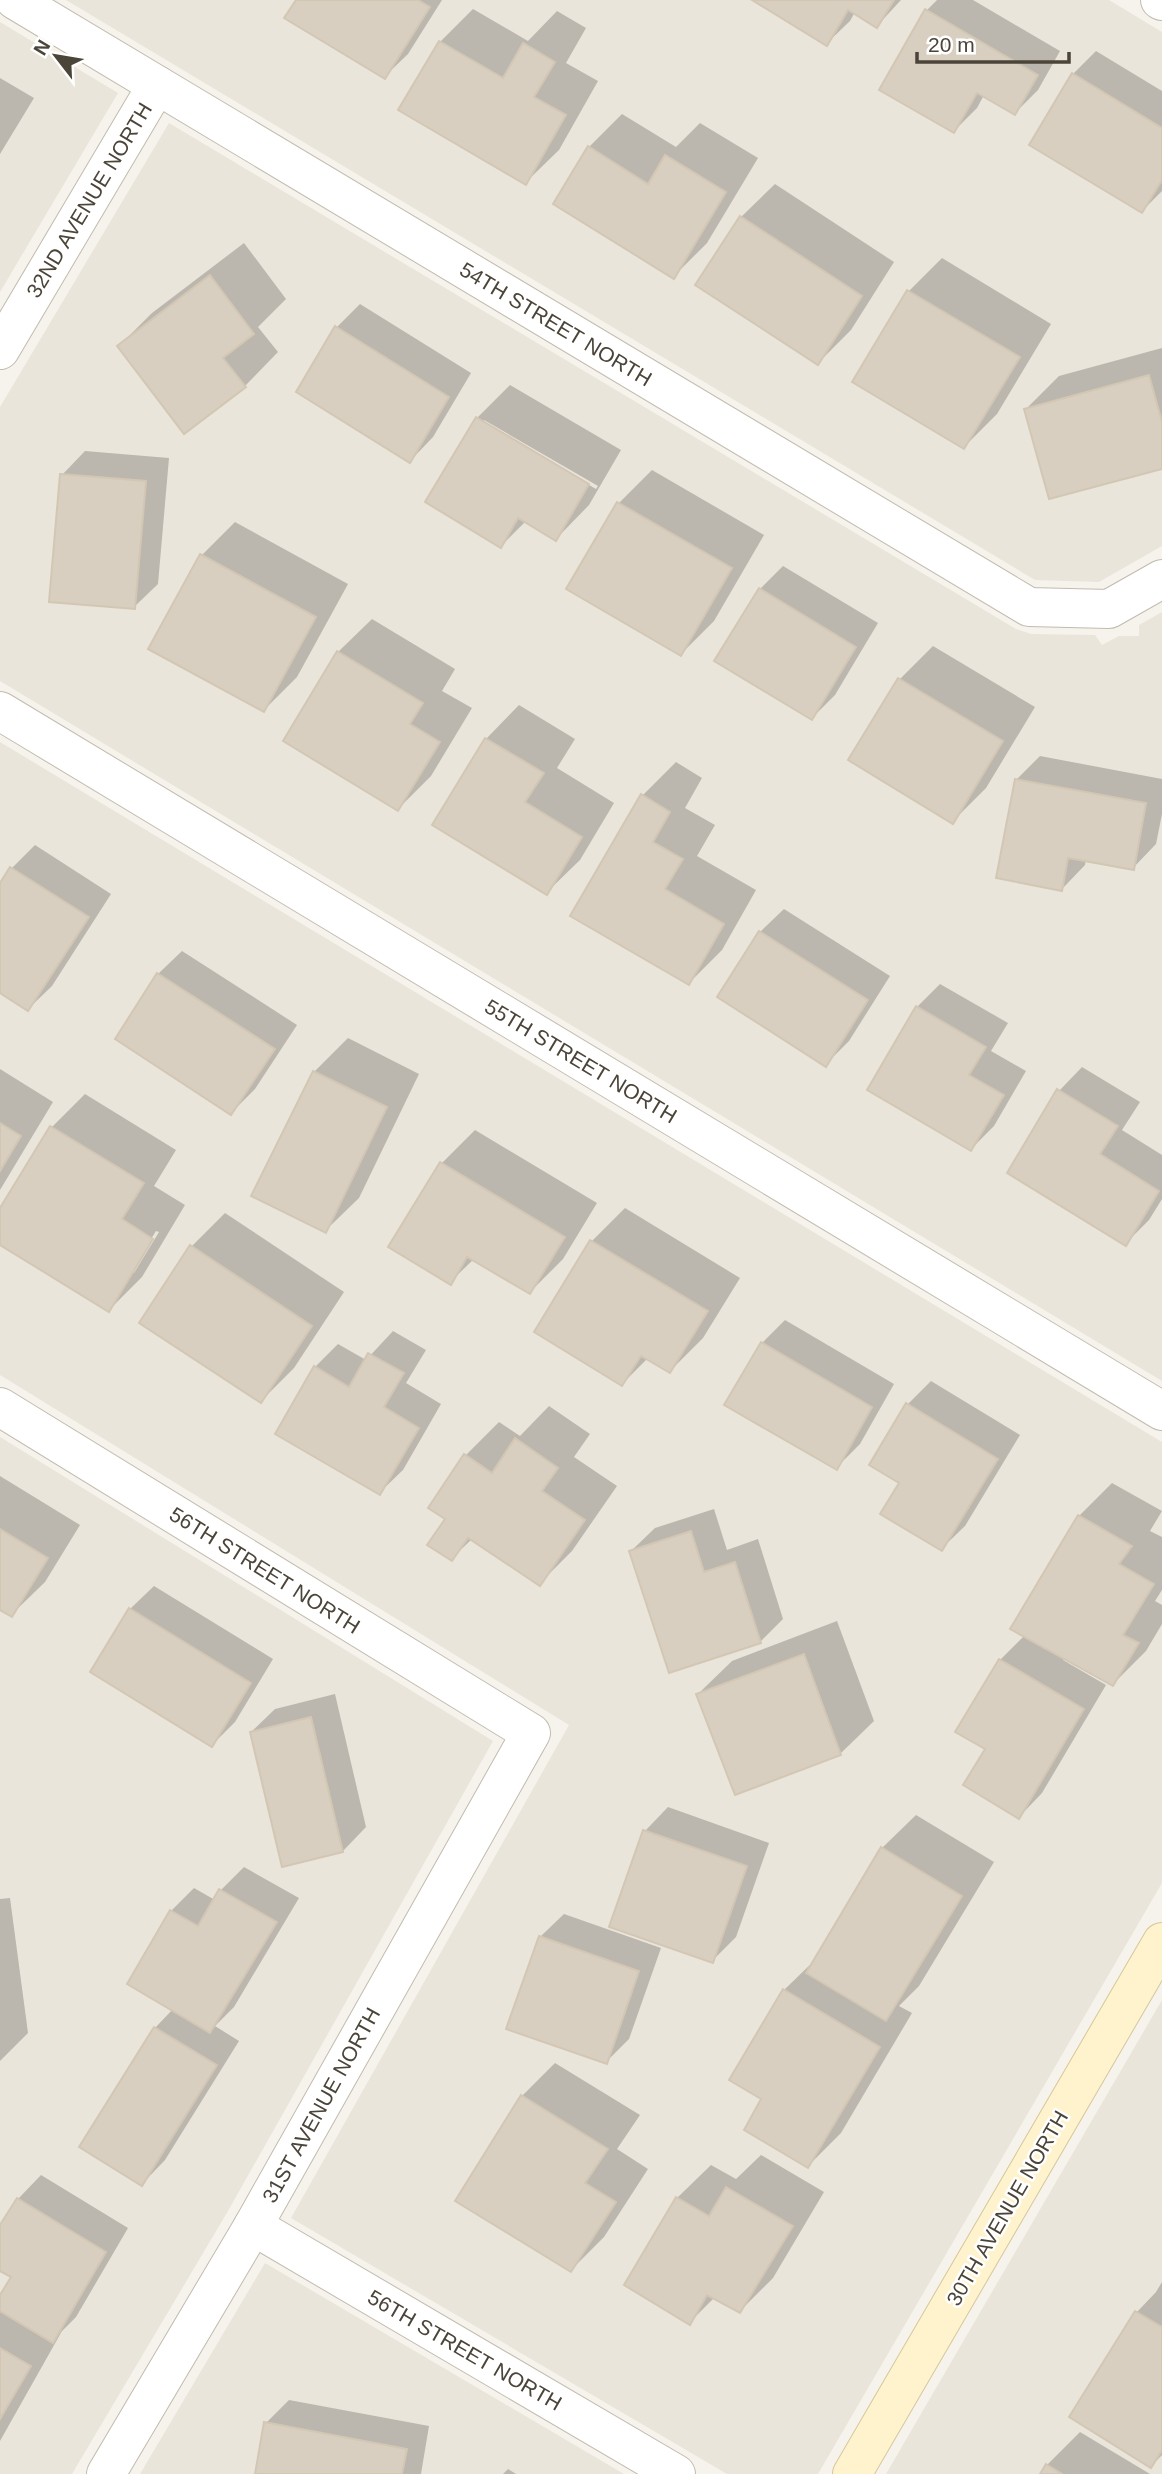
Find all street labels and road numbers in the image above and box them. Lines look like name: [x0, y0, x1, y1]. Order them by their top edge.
street label: 32ND AVENUE NORTH: [22, 98, 156, 302]
street label: 54TH STREET NORTH: [456, 258, 656, 390]
street label: 55TH STREET NORTH: [481, 995, 681, 1127]
street label: 56TH STREET NORTH: [166, 1502, 364, 1638]
street label: 31ST AVENUE NORTH: [258, 2003, 384, 2207]
street label: 30TH AVENUE NORTH: [942, 2107, 1072, 2309]
street label: 56TH STREET NORTH: [364, 2285, 566, 2415]

